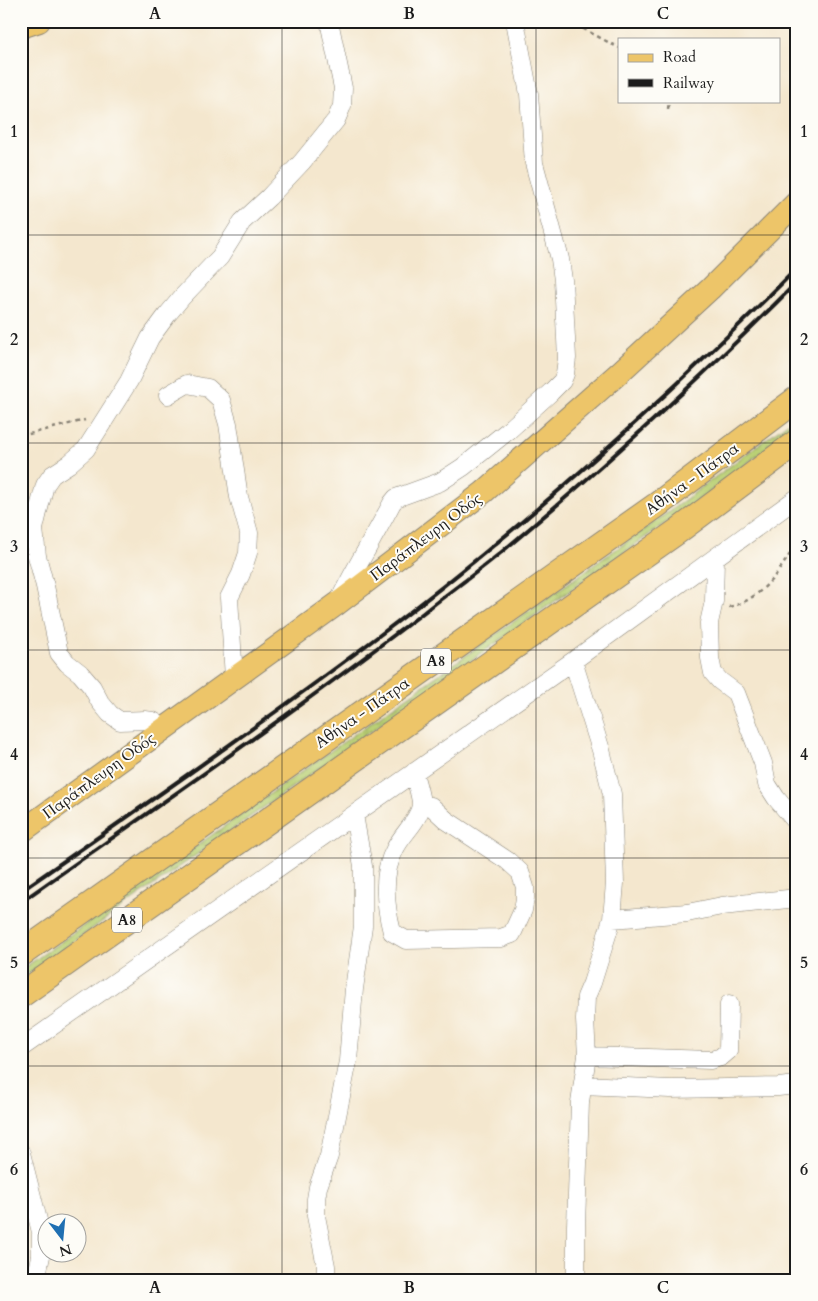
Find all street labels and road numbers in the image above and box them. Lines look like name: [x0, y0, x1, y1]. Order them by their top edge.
street label: Αθήνα - Πάτρα: [641, 437, 743, 520]
street label: Παράπλευρη Οδός: [366, 488, 486, 586]
road number: Α8: [421, 648, 451, 674]
street label: Αθήνα - Πάτρα: [310, 672, 414, 754]
street label: Παράπλευρη Οδός: [38, 727, 160, 824]
road number: Α8: [112, 908, 142, 932]

